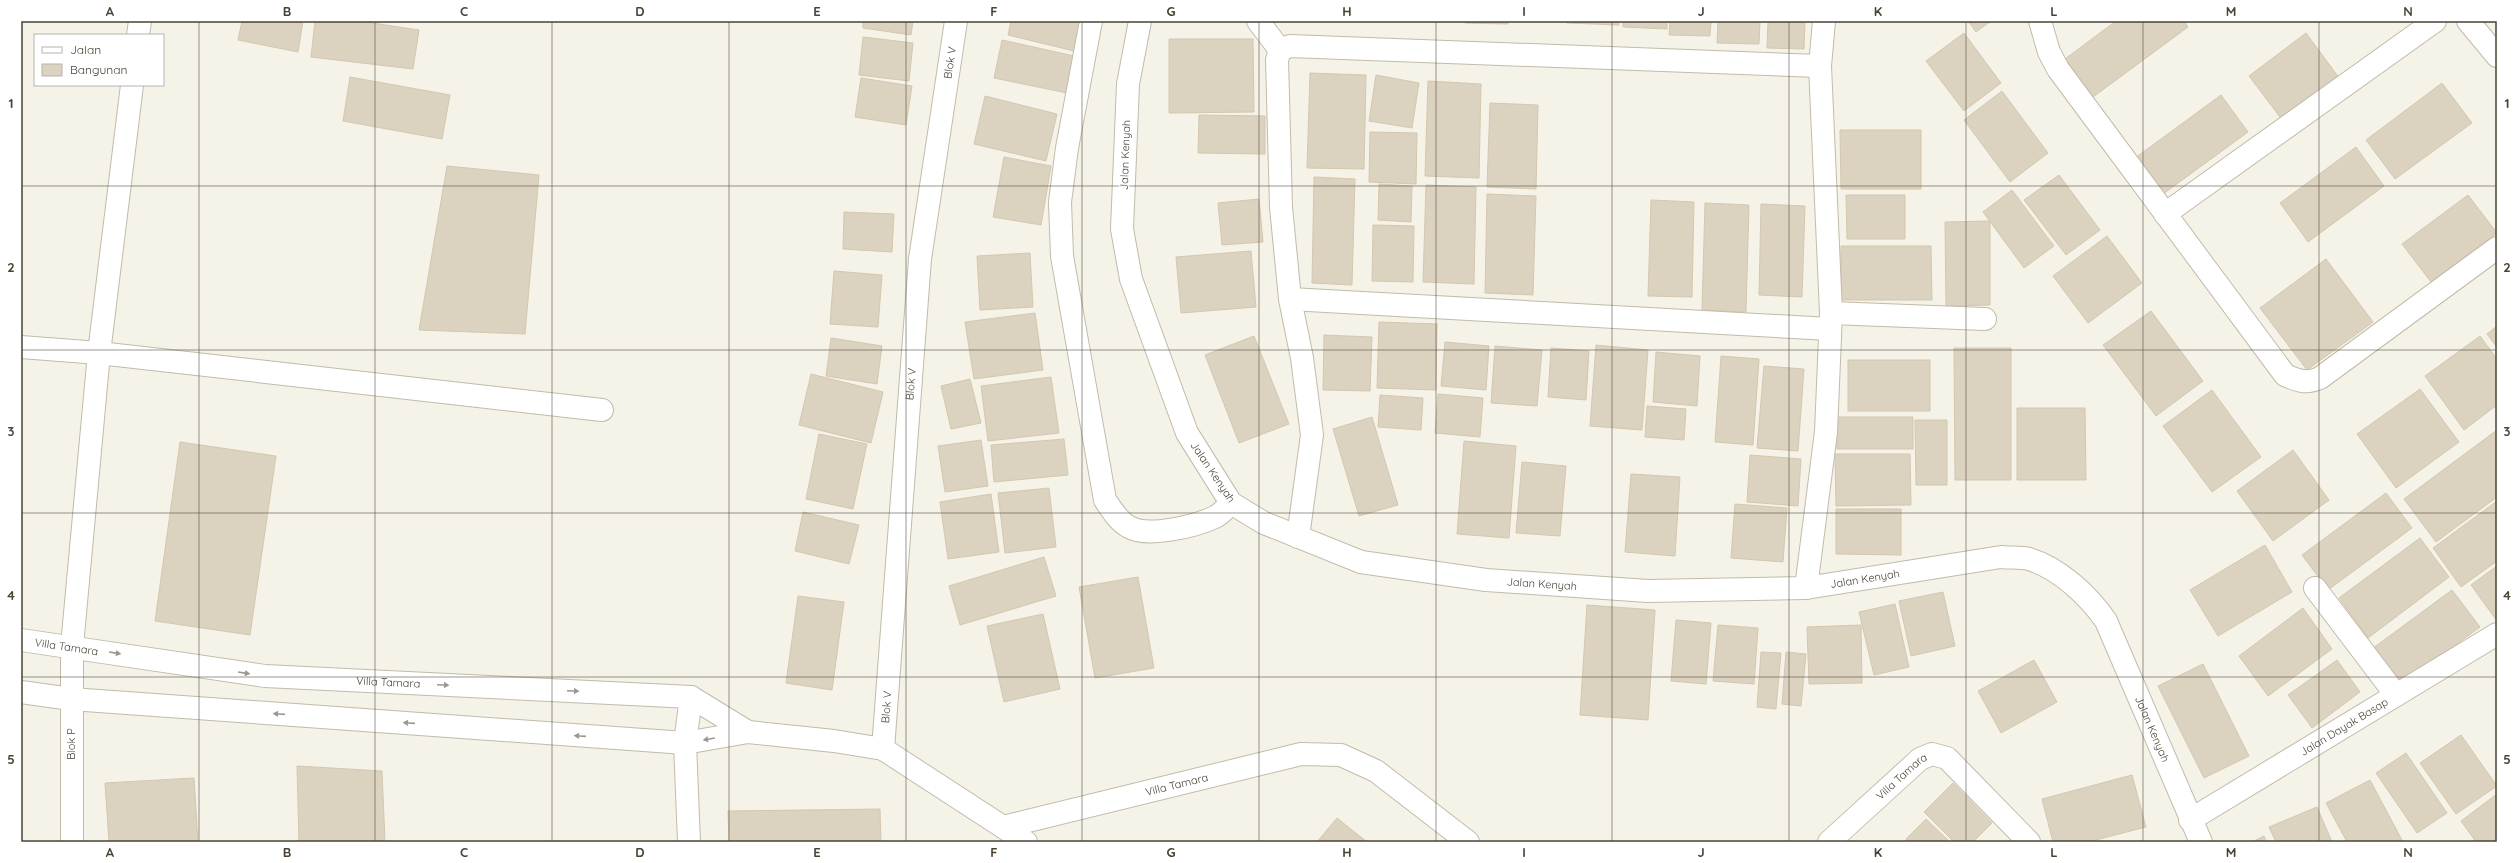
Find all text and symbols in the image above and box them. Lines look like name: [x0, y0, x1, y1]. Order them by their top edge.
text: A: [106, 3, 115, 19]
text: B: [283, 3, 291, 19]
text: C: [460, 3, 468, 19]
text: D: [635, 3, 645, 19]
text: E: [813, 3, 821, 19]
text: F: [990, 3, 998, 19]
text: G: [1166, 3, 1176, 19]
text: H: [1342, 3, 1352, 19]
text: I: [1522, 3, 1526, 19]
text: J: [1697, 3, 1705, 19]
text: K: [1874, 3, 1883, 19]
text: L: [2050, 3, 2058, 19]
text: M: [2226, 3, 2236, 19]
text: N: [2403, 3, 2413, 19]
legend: [34, 34, 164, 86]
text: Jalan: [70, 42, 101, 57]
street label: Blok V: [940, 46, 959, 80]
text: Bangunan: [70, 62, 127, 77]
text: 1: [8, 95, 14, 111]
text: 1: [2504, 95, 2510, 111]
street label: Jalan Kenyah: [1117, 120, 1133, 190]
text: 2: [7, 259, 15, 275]
text: 2: [2503, 259, 2511, 275]
street label: Blok V: [902, 367, 919, 401]
text: 3: [8, 423, 15, 439]
text: 3: [2504, 423, 2511, 439]
street label: Jalan Kenyah: [1188, 439, 1238, 505]
street label: Jalan Kenyah: [1829, 566, 1901, 591]
street label: Jalan Kenyah: [1506, 574, 1577, 593]
text: 4: [7, 587, 15, 603]
text: 4: [2503, 587, 2511, 603]
street label: Villa Tamara: [34, 635, 99, 658]
one-way arrow: [109, 650, 121, 656]
one-way arrow: [238, 670, 250, 676]
street label: Villa Tamara: [356, 674, 421, 691]
one-way arrow: [437, 682, 450, 688]
one-way arrow: [567, 688, 579, 695]
street label: Blok V: [878, 690, 894, 724]
street label: Jalan Kenyah: [2132, 694, 2173, 764]
street label: Jalan Dayak Basap: [2297, 695, 2391, 759]
one-way arrow: [273, 710, 285, 717]
one-way arrow: [403, 720, 415, 727]
street label: Blok P: [64, 728, 78, 760]
one-way arrow: [574, 732, 586, 739]
one-way arrow: [703, 736, 716, 742]
street label: Villa Tamara: [1873, 750, 1929, 803]
text: 5: [7, 751, 15, 767]
text: 5: [2503, 751, 2511, 767]
street label: Villa Tamara: [1144, 770, 1209, 799]
text: A: [106, 844, 115, 860]
text: B: [283, 844, 291, 860]
text: C: [460, 844, 468, 860]
text: D: [635, 844, 645, 860]
text: E: [813, 844, 821, 860]
text: F: [990, 844, 998, 860]
text: G: [1166, 844, 1176, 860]
text: H: [1342, 844, 1352, 860]
text: I: [1522, 844, 1526, 860]
text: J: [1697, 844, 1705, 860]
text: K: [1874, 844, 1883, 860]
text: L: [2050, 844, 2058, 860]
text: M: [2226, 844, 2236, 860]
text: N: [2403, 844, 2413, 860]

